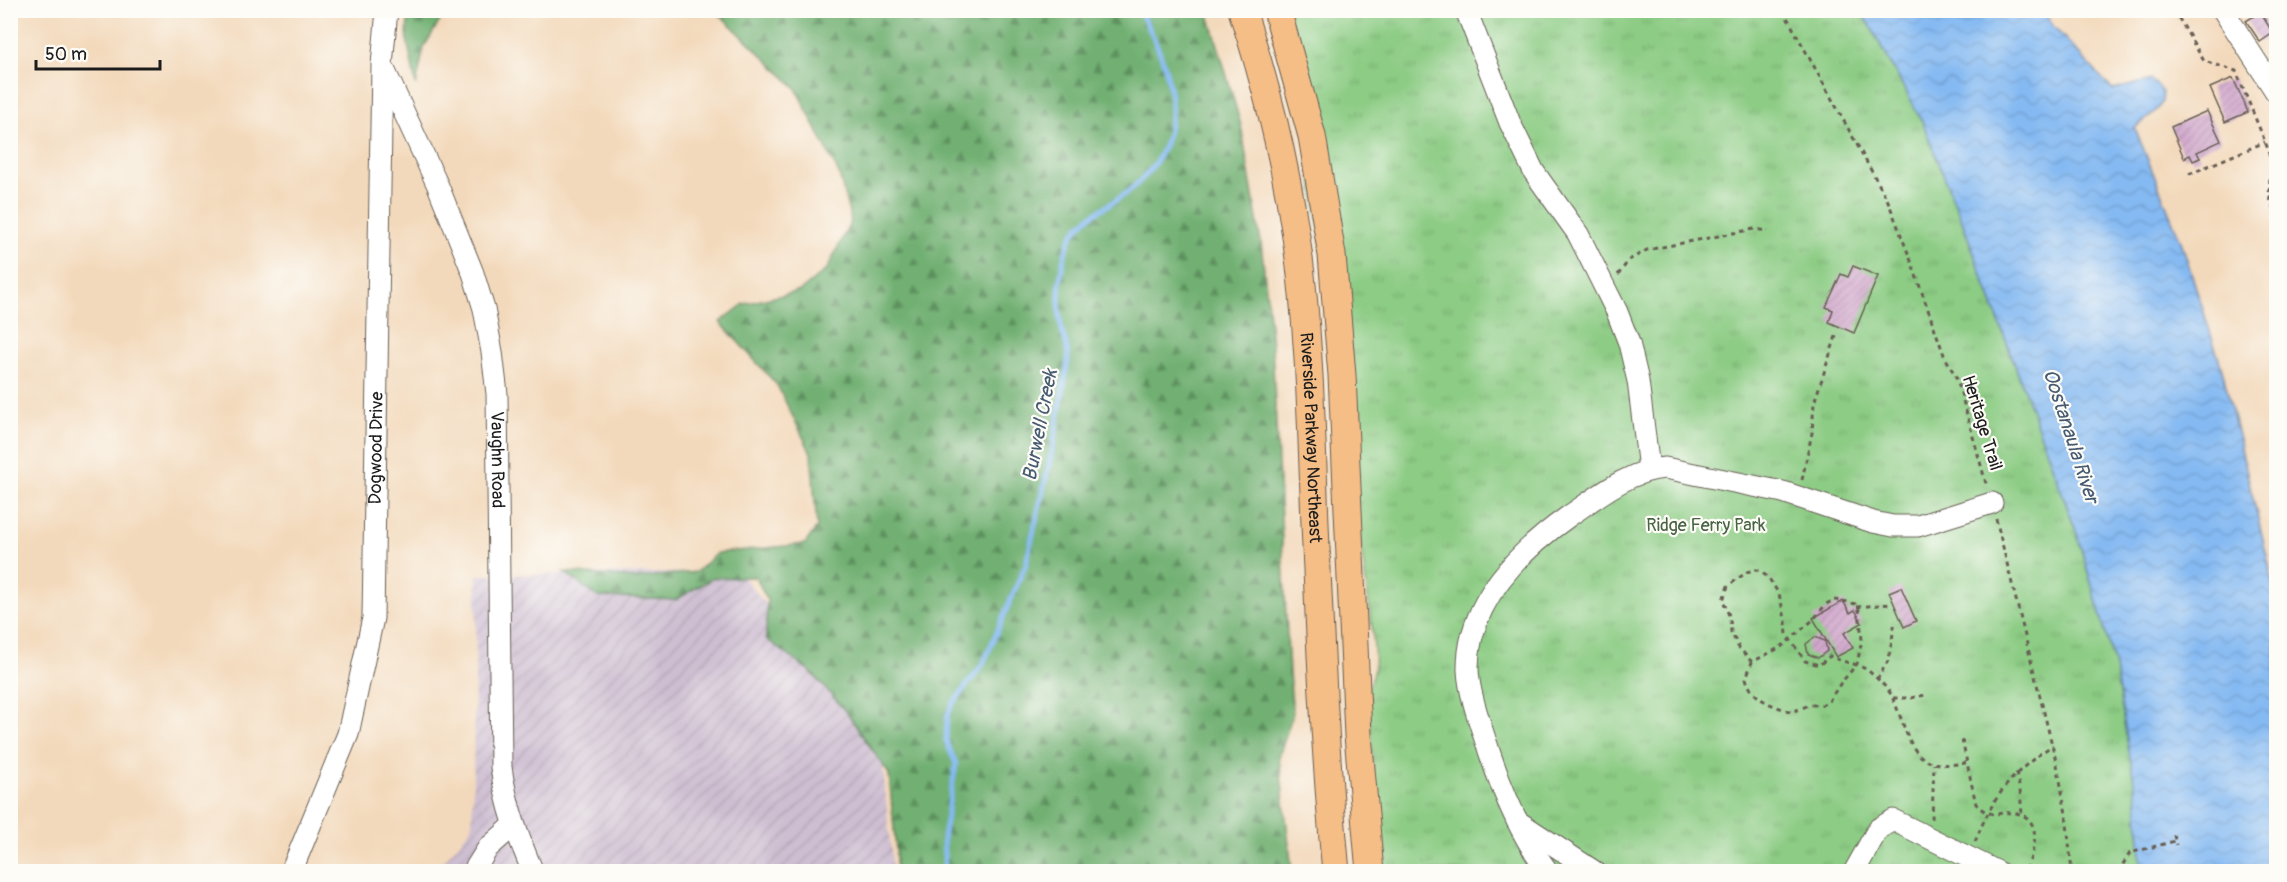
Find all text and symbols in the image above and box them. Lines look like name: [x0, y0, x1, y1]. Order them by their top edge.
scale bar: [36, 33, 160, 71]
text: 50 m: [45, 43, 87, 66]
street label: Riverside Parkway Northeast: [1295, 332, 1327, 544]
water label: Burwell Creek: [1017, 366, 1063, 483]
water label: Oostanaula River: [2038, 366, 2105, 509]
street label: Heritage Trail: [1957, 373, 2007, 473]
street label: Dogwood Drive: [363, 391, 388, 505]
street label: Vaughn Road: [486, 411, 510, 508]
park label: Ridge Ferry Park: [1646, 514, 1766, 537]

